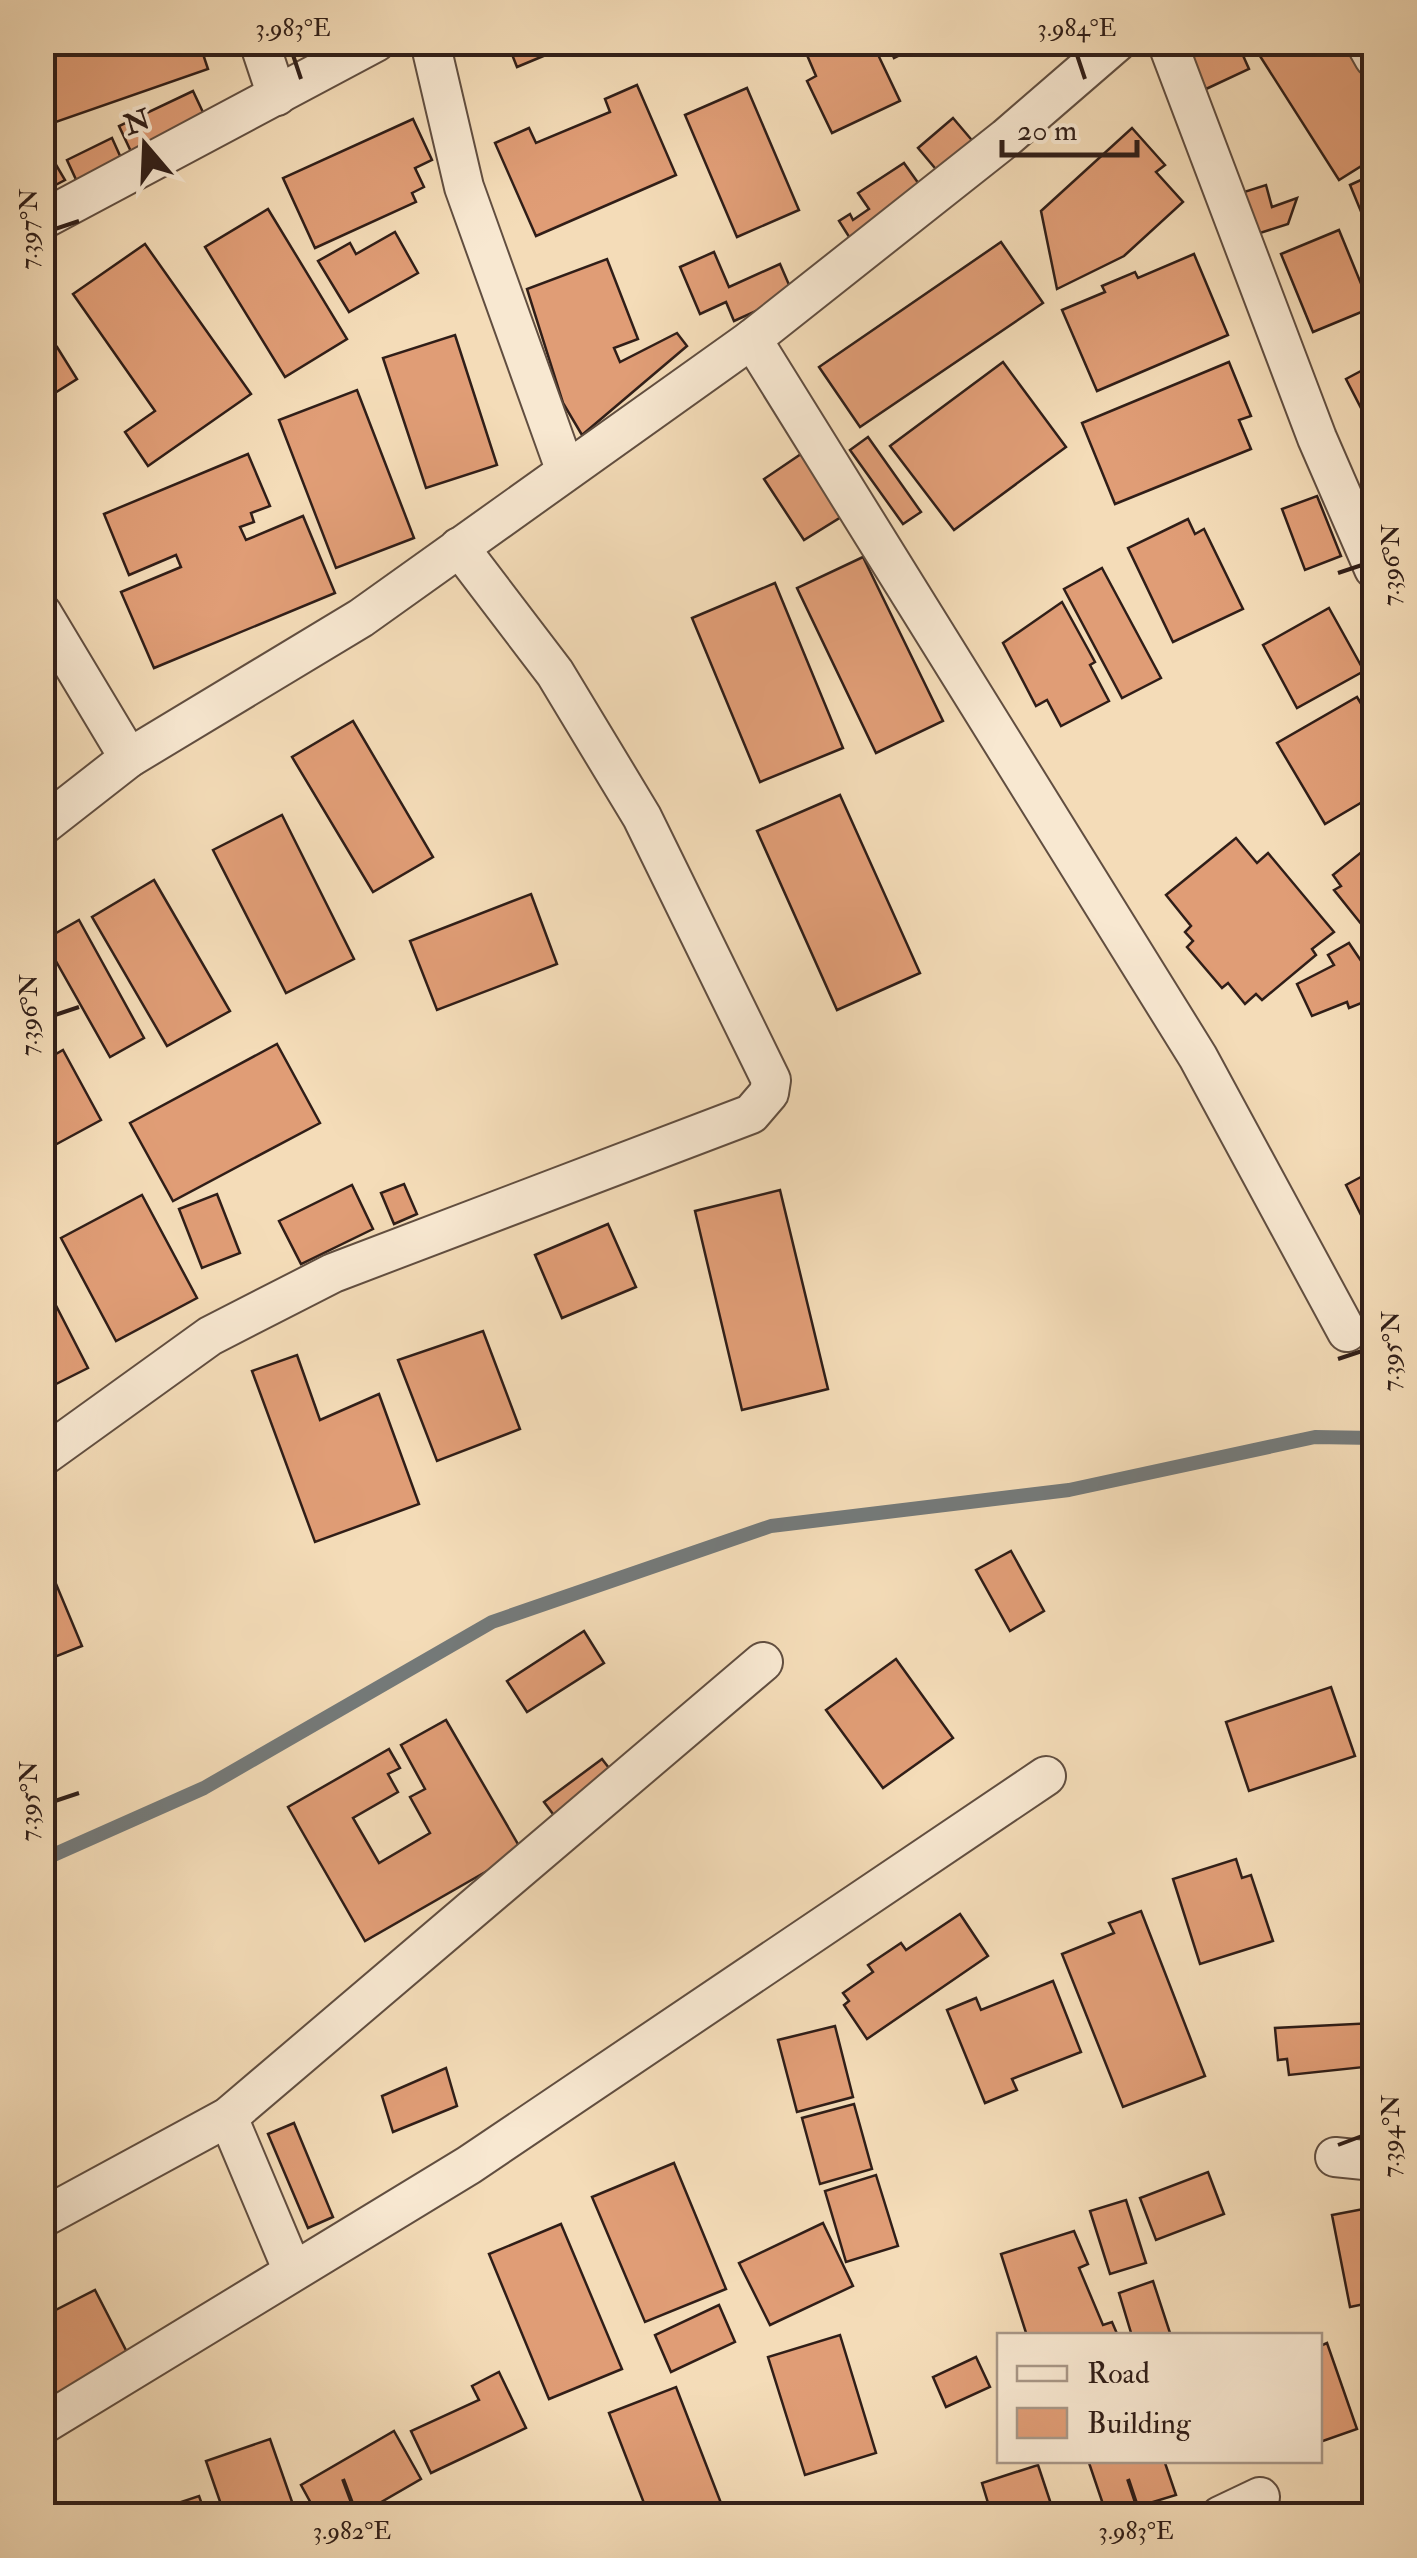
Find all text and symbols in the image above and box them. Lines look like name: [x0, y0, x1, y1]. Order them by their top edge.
text: 3.983°E: [255, 13, 331, 44]
text: 3.984°E: [1037, 13, 1117, 44]
north arrow: [95, 95, 195, 195]
scale bar: [1002, 95, 1137, 157]
text: N: [119, 102, 156, 144]
text: 20 m: [1017, 112, 1077, 149]
text: 7.397°N: [14, 188, 45, 269]
text: 7.396°N: [1376, 523, 1407, 606]
text: 7.396°N: [14, 973, 45, 1056]
text: 7.395°N: [1376, 1310, 1407, 1391]
text: 7.395°N: [14, 1760, 45, 1841]
text: 7.394°N: [1376, 2094, 1407, 2177]
legend: [997, 2333, 1322, 2463]
text: Road: [1087, 2355, 1150, 2392]
text: Building: [1087, 2405, 1192, 2442]
text: 3.982°E: [313, 2516, 391, 2547]
text: 3.983°E: [1098, 2516, 1174, 2547]

